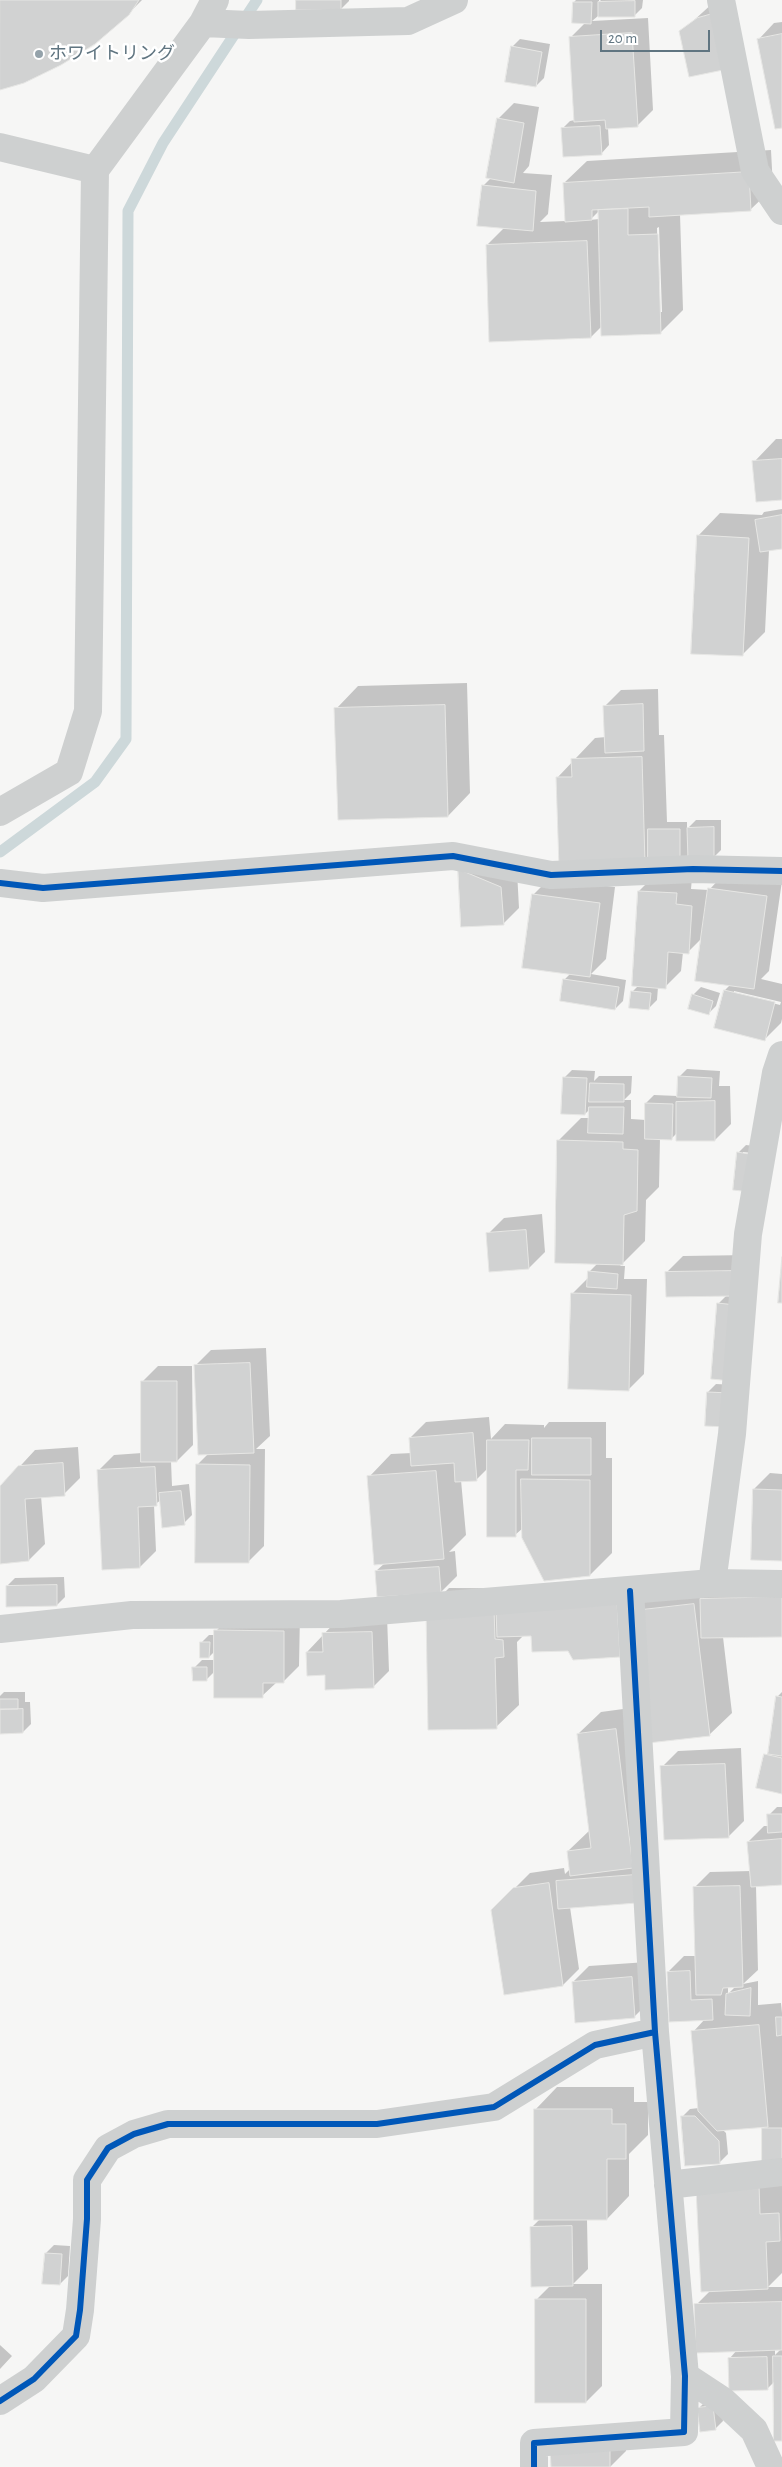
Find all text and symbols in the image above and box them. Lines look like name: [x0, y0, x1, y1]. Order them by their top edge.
scale bar: [602, 20, 712, 52]
text: 20 m: [608, 31, 637, 46]
place label: ホワイトリング: [49, 43, 175, 65]
marker: ホワイトリング: [33, 48, 45, 60]

